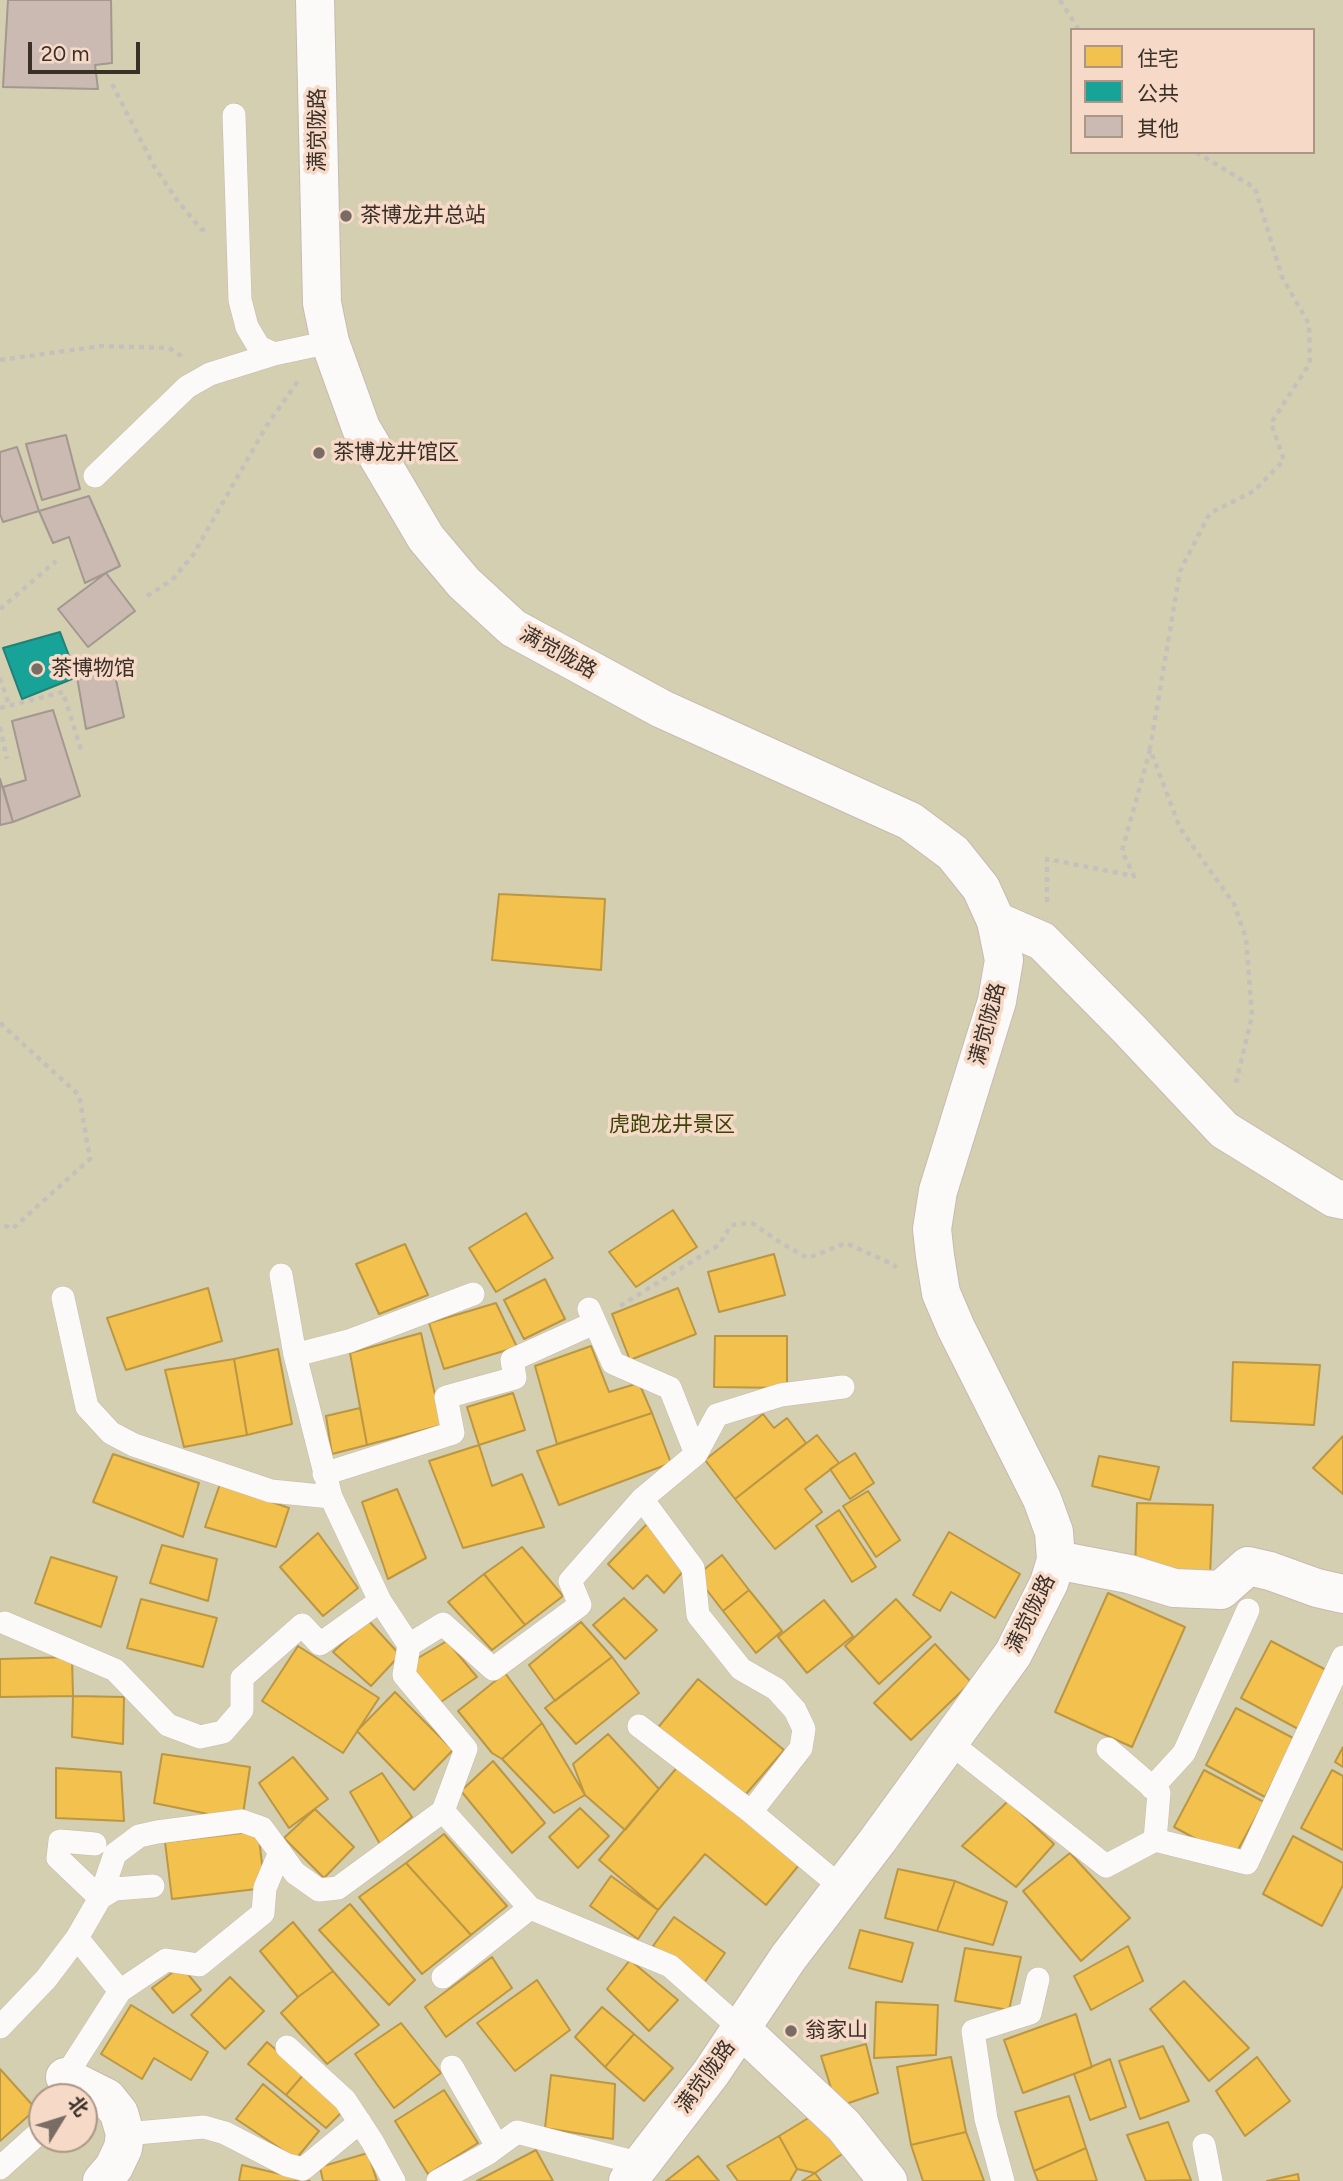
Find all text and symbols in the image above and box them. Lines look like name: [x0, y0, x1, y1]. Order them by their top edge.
scale bar: [32, 28, 144, 72]
legend: [1070, 28, 1315, 154]
text: 20 m: [41, 41, 89, 66]
text: 住宅: [1137, 46, 1179, 71]
text: 公共: [1137, 81, 1179, 106]
street label: 满觉陇路: [305, 88, 331, 172]
text: 其他: [1137, 116, 1179, 141]
place label: 茶博龙井总站: [360, 203, 486, 229]
marker: 茶博龙井总站: [338, 208, 354, 224]
place label: 茶博龙井馆区: [333, 440, 459, 466]
marker: 茶博龙井馆区: [311, 445, 327, 461]
street label: 满觉陇路: [515, 622, 601, 684]
place label: 茶博物馆: [51, 656, 135, 682]
marker: 茶博物馆: [29, 661, 45, 677]
street label: 满觉陇路: [965, 980, 1011, 1068]
park label: 虎跑龙井景区: [609, 1112, 735, 1138]
street label: 满觉陇路: [1001, 1571, 1061, 1657]
place label: 翁家山: [805, 2018, 868, 2044]
marker: 翁家山: [783, 2023, 799, 2039]
street label: 满觉陇路: [671, 2036, 741, 2118]
north arrow: [28, 2083, 98, 2153]
text: 北: [63, 2091, 93, 2121]

